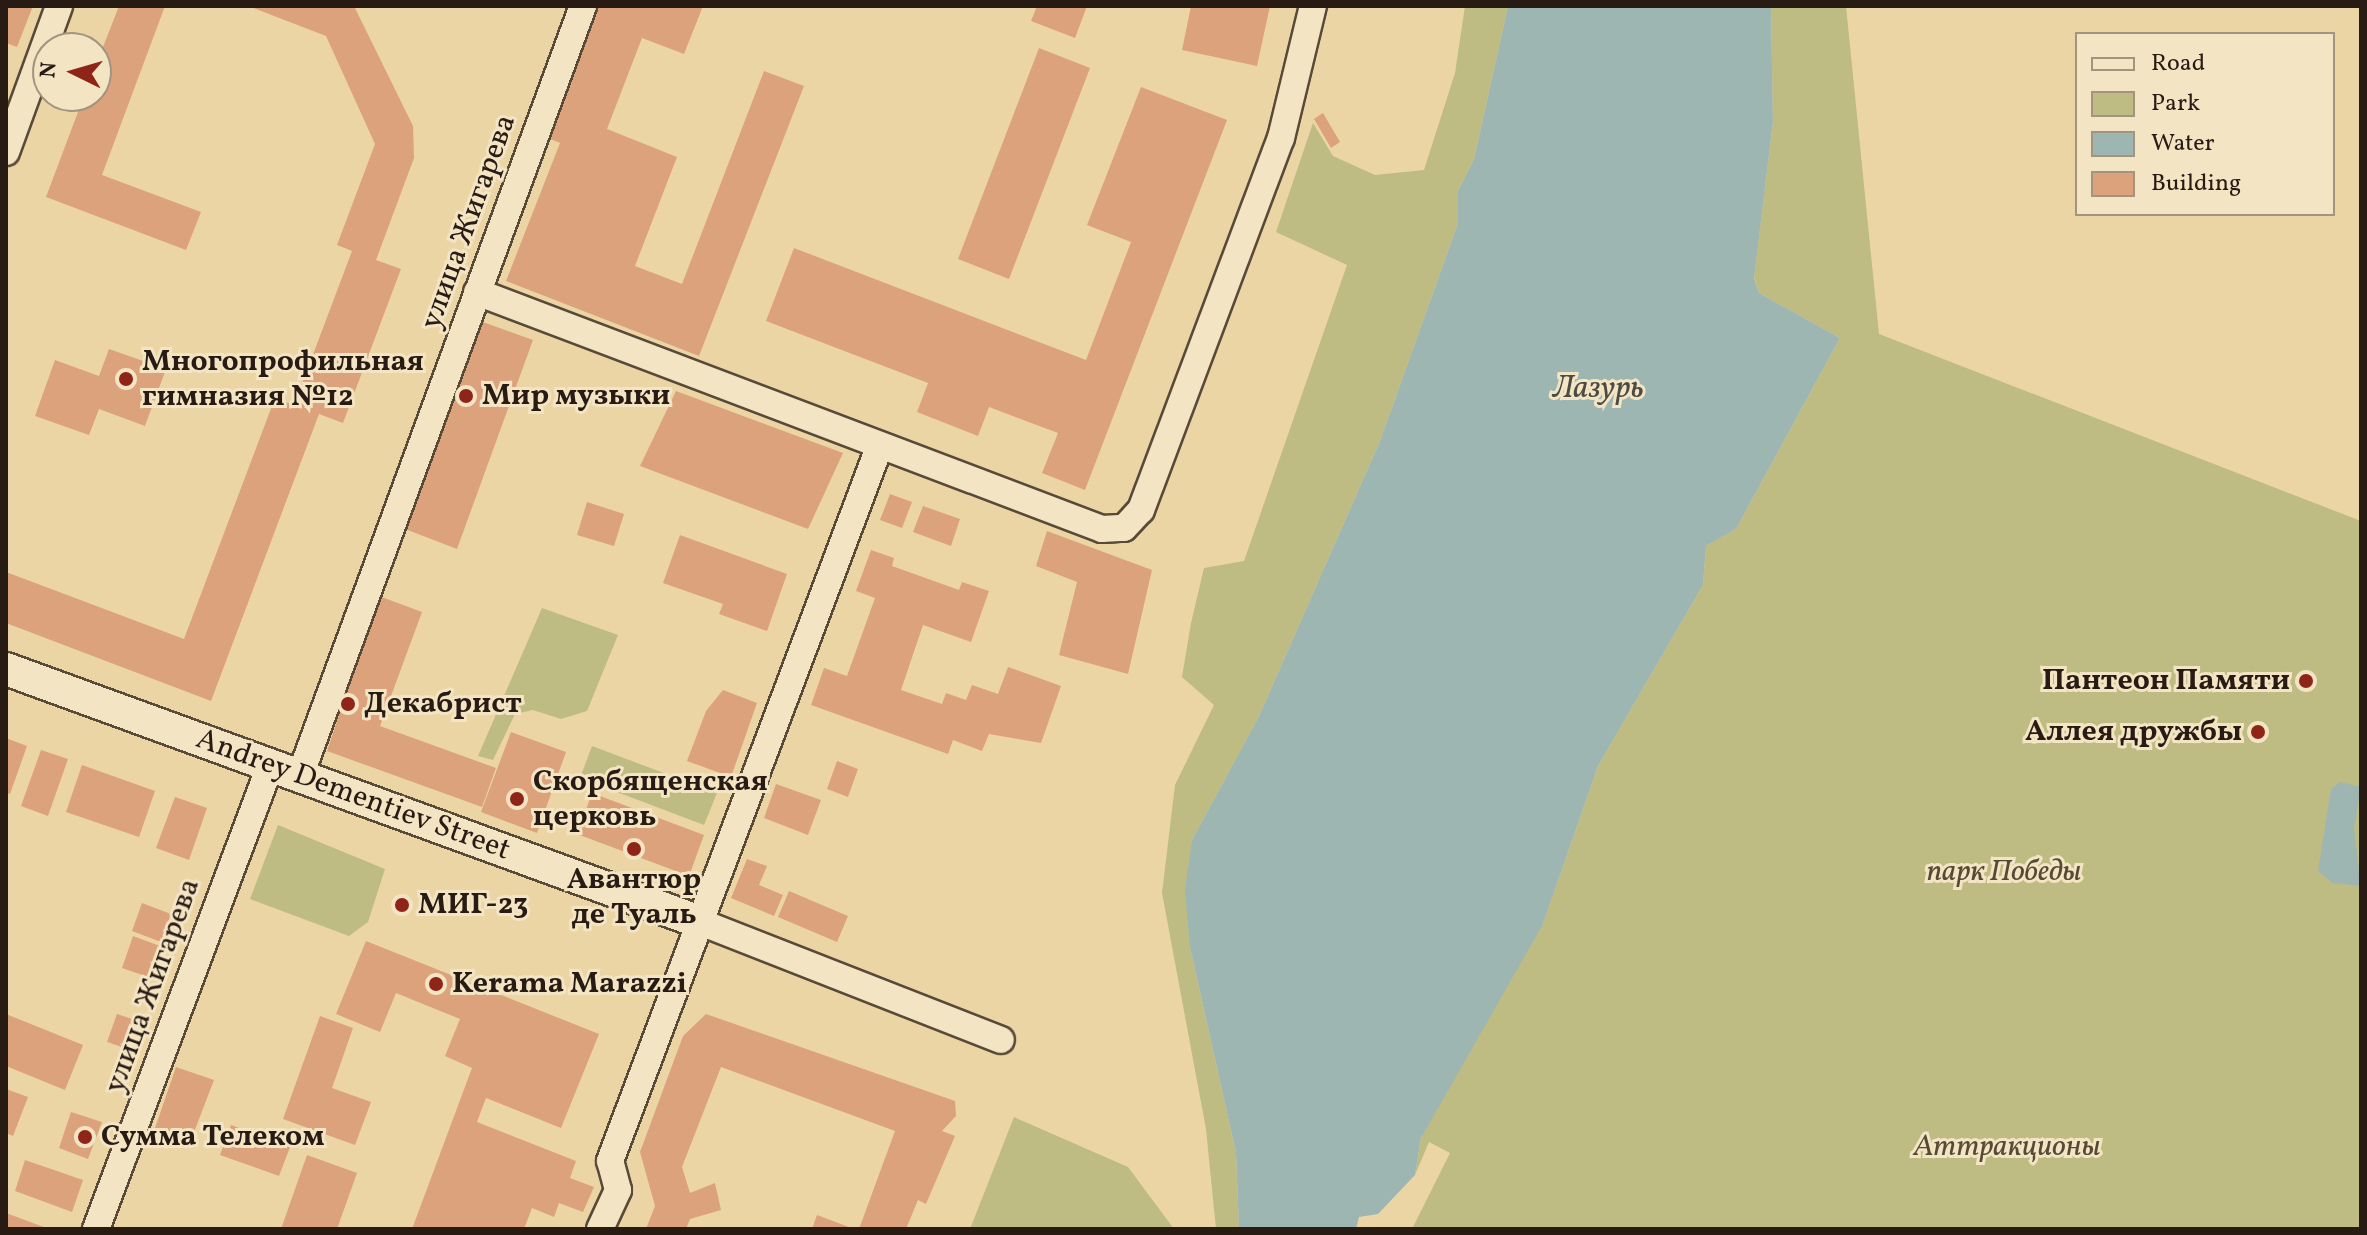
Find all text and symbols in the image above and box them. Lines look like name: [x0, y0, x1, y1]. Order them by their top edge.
north arrow: [32, 32, 112, 112]
legend: [2075, 32, 2335, 216]
text: Road: [2151, 47, 2205, 81]
text: N: [33, 61, 66, 79]
text: Park: [2151, 87, 2200, 121]
street label: улица Жигарева: [413, 110, 525, 334]
text: Water: [2151, 127, 2215, 161]
text: Building: [2151, 167, 2241, 201]
place label: Многопрофильная гимназия №12: [142, 344, 424, 414]
marker: Многопрофильная гимназия №12: [117, 370, 135, 388]
water label: Лазурь: [1553, 370, 1643, 408]
place label: Мир музыки: [482, 378, 670, 414]
marker: Мир музыки: [457, 387, 475, 405]
place label: Пантеон Памяти: [2042, 663, 2290, 699]
marker: Пантеон Памяти: [2297, 672, 2315, 690]
place label: Декабрист: [364, 686, 522, 722]
marker: Декабрист: [339, 695, 357, 713]
place label: Аллея дружбы: [2025, 714, 2242, 750]
street label: Andrey Dementiev Street: [190, 721, 516, 869]
marker: Аллея дружбы: [2249, 723, 2267, 741]
place label: Скорбященская церковь: [533, 764, 768, 834]
marker: Скорбященская церковь: [508, 790, 526, 808]
marker: Авантюр де Туаль: [625, 840, 643, 858]
park label: парк Победы: [1927, 854, 2081, 890]
place label: Авантюр де Туаль: [567, 862, 701, 932]
street label: улица Жигарева: [97, 874, 209, 1098]
place label: МИГ-23: [418, 887, 528, 923]
marker: МИГ-23: [393, 896, 411, 914]
place label: Kerama Marazzi: [452, 966, 687, 1002]
marker: Kerama Marazzi: [427, 975, 445, 993]
place label: Сумма Телеком: [101, 1119, 325, 1155]
marker: Сумма Телеком: [76, 1128, 94, 1146]
park label: Аттракционы: [1913, 1129, 2101, 1165]

